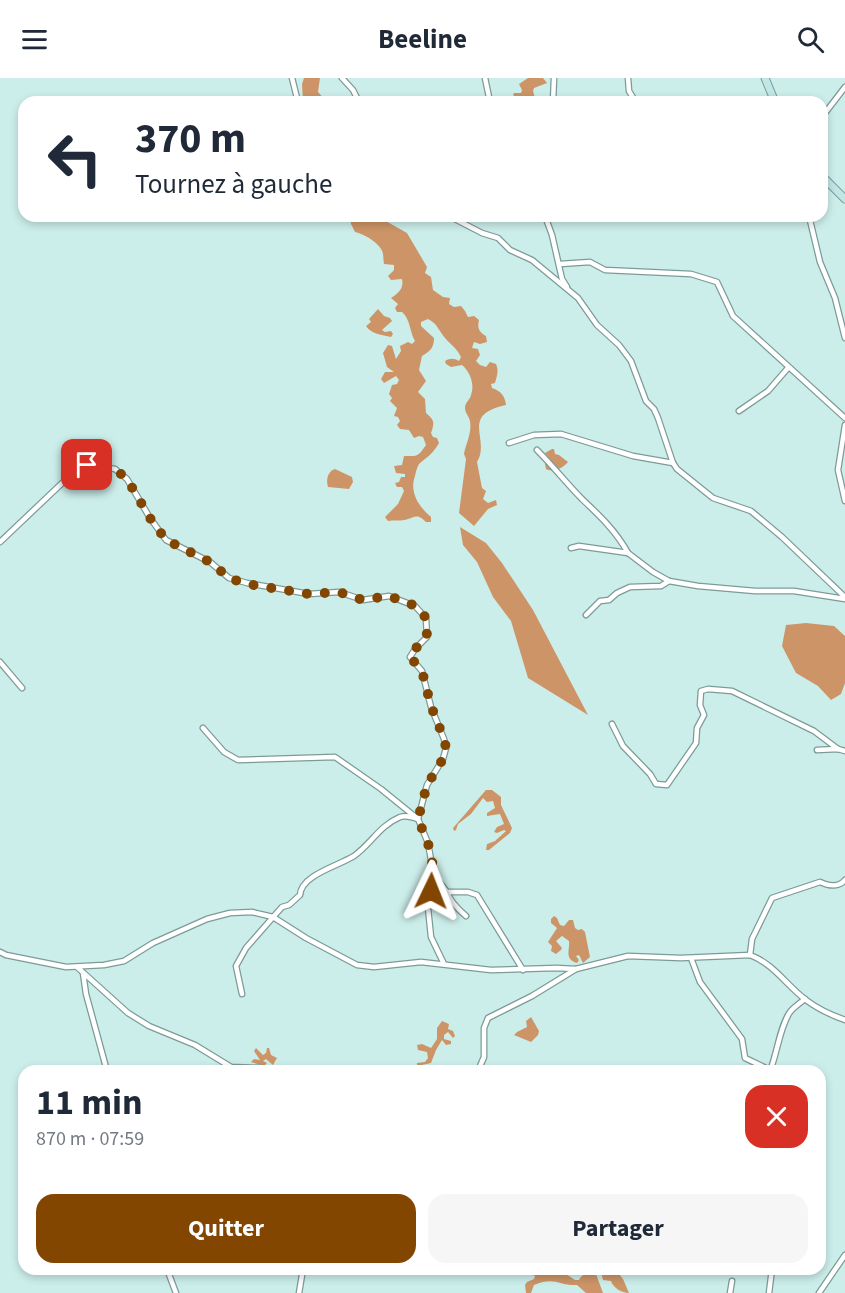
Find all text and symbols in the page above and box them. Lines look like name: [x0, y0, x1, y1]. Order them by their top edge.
text: Beeline: [378, 20, 467, 59]
icon: menu: [18, 23, 51, 56]
icon: search: [794, 23, 827, 56]
text: 370 m: [135, 109, 246, 169]
icon: left: [36, 120, 114, 198]
text: Tournez à gauche: [135, 165, 332, 204]
pin: [61, 439, 112, 490]
icon: arrive: [70, 448, 103, 481]
position arrow: [399, 859, 463, 923]
text: 11 min: [36, 1077, 143, 1128]
button: close: [745, 1085, 808, 1148]
text: 870 m · 07:59: [36, 1125, 144, 1153]
button: Quitter: [36, 1194, 416, 1263]
button: Partager: [428, 1194, 808, 1263]

